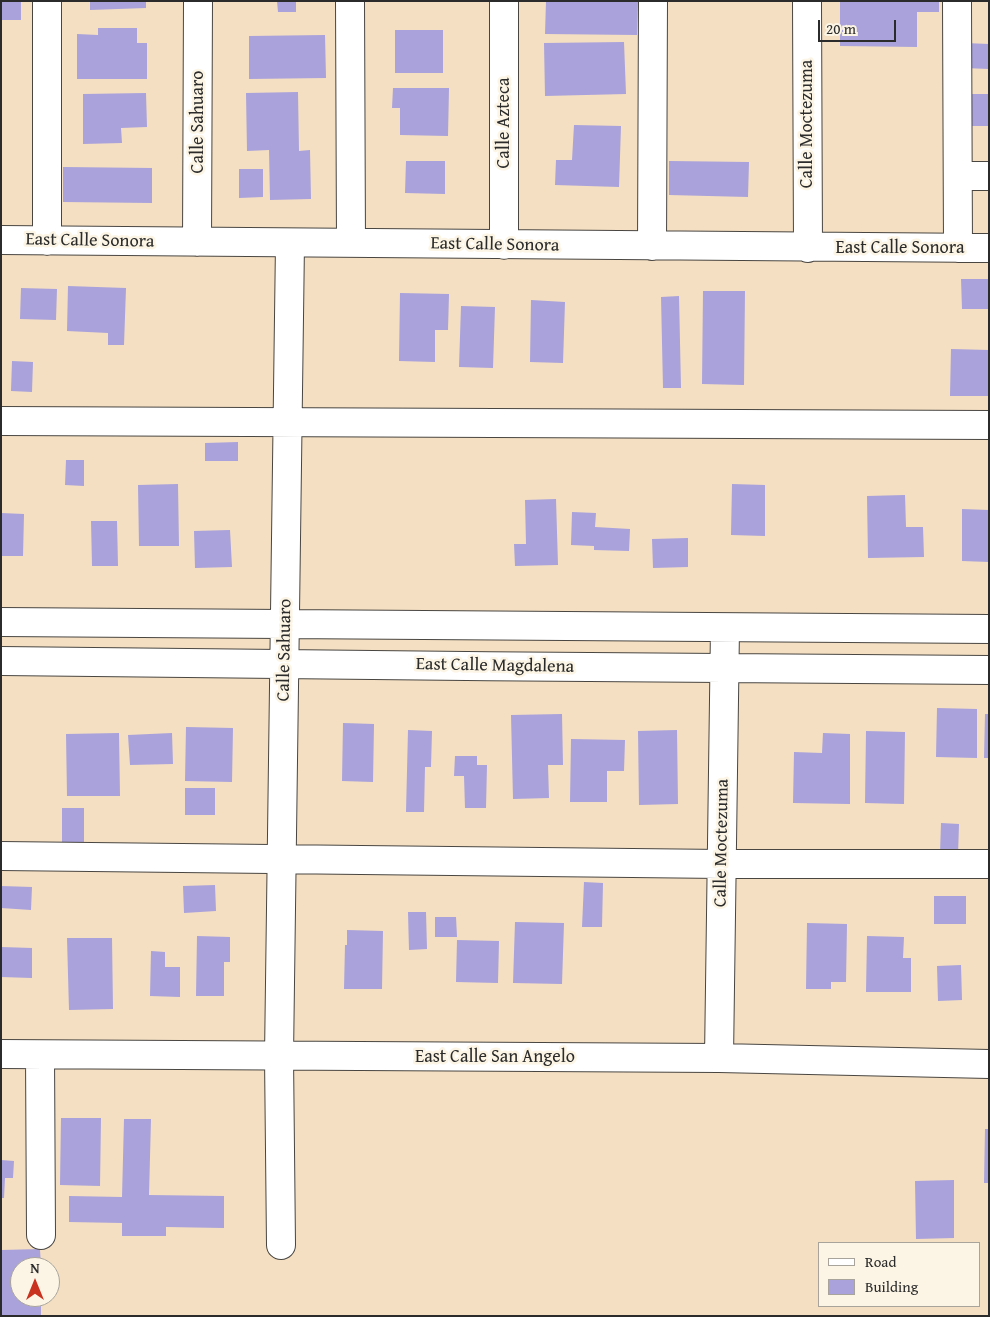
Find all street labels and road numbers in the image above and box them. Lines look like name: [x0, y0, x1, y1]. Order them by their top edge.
street label: Calle Moctezuma: [796, 60, 818, 188]
street label: Calle Sahuaro: [187, 71, 209, 173]
street label: Calle Azteca: [493, 78, 515, 168]
street label: East Calle Sonora: [25, 229, 155, 253]
street label: East Calle Sonora: [430, 233, 560, 257]
street label: East Calle Sonora: [836, 237, 964, 259]
street label: Calle Sahuaro: [273, 598, 297, 702]
street label: East Calle Magdalena: [416, 654, 574, 678]
street label: Calle Moctezuma: [710, 779, 734, 907]
street label: East Calle San Angelo: [415, 1046, 575, 1068]

